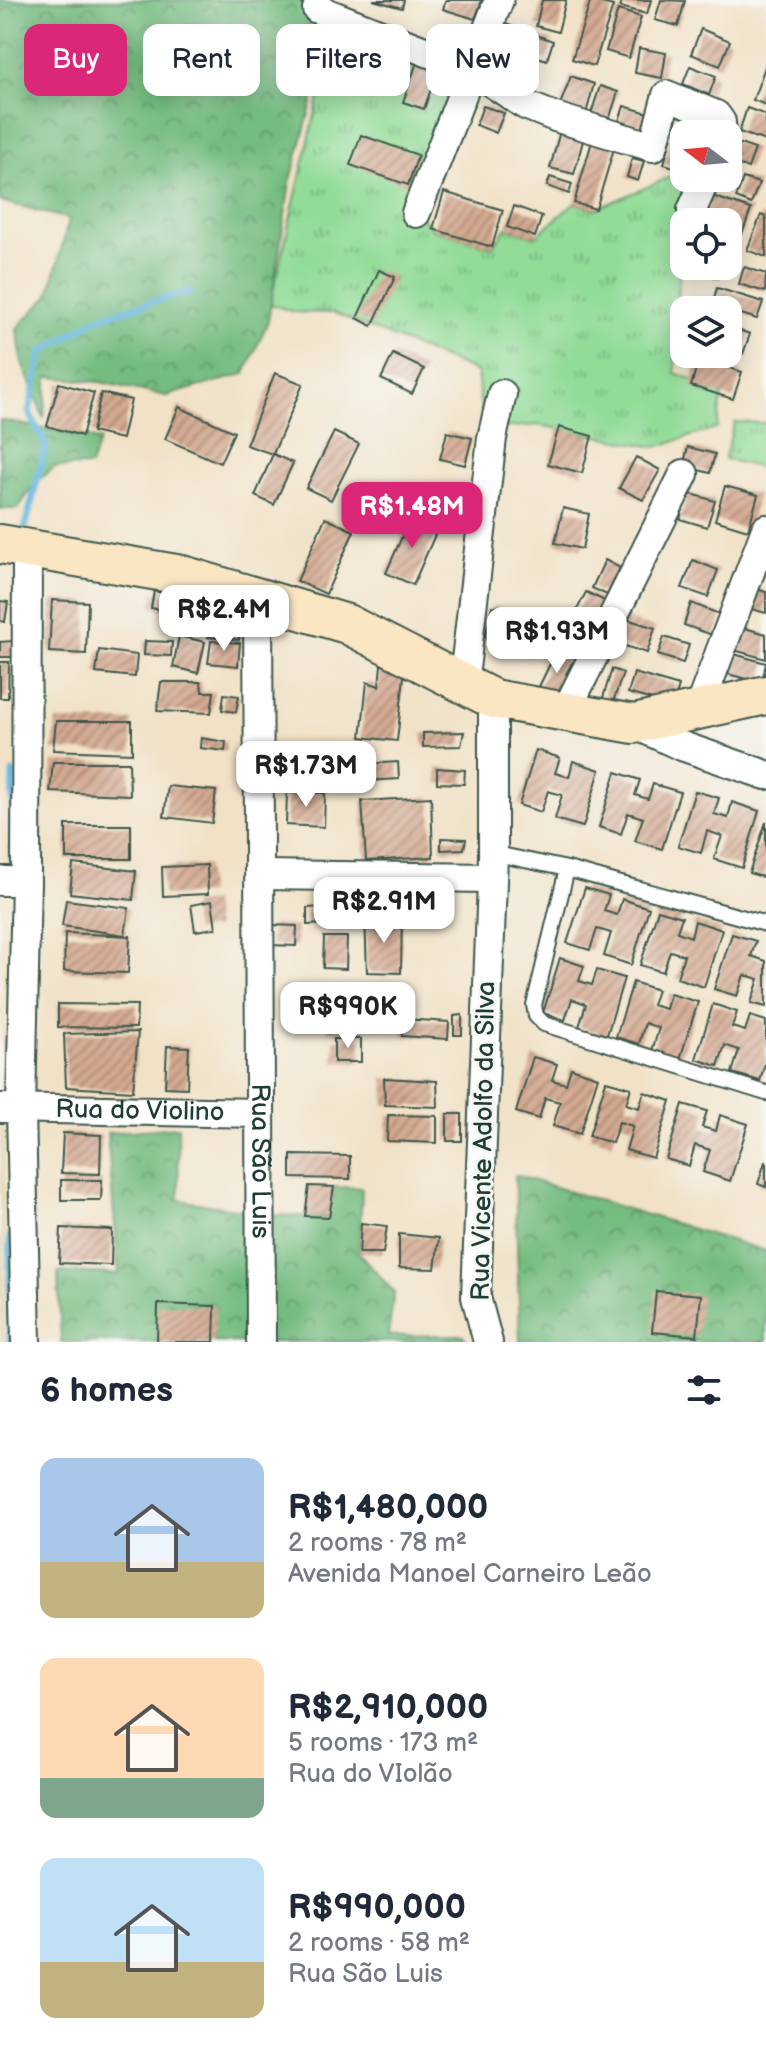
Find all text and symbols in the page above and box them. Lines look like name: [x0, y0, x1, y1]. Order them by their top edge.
chip: Buy: [24, 24, 127, 96]
chip: Rent: [143, 24, 260, 96]
chip: Filters: [276, 24, 410, 96]
chip: New: [426, 24, 539, 96]
north arrow: [670, 120, 742, 192]
map controls: [670, 120, 742, 368]
button: locate: [670, 208, 742, 280]
button: layers: [670, 296, 742, 368]
pin: R$1.48M: [338, 482, 486, 550]
text: R$1.48M: [360, 492, 464, 523]
pin: R$2.4M: [159, 585, 289, 653]
text: R$2.4M: [177, 595, 271, 626]
pin: R$1.93M: [483, 607, 631, 675]
text: R$1.93M: [505, 617, 609, 648]
pin: R$1.73M: [232, 741, 380, 809]
text: R$1.73M: [254, 751, 358, 782]
pin: R$2.91M: [310, 877, 458, 945]
text: R$2.91M: [332, 887, 436, 918]
street label: Rua Vicente Adolfo da Silva: [466, 981, 502, 1301]
pin: R$990K: [283, 982, 413, 1050]
text: R$990K: [298, 992, 398, 1023]
street label: Rua São Luis: [244, 1083, 276, 1239]
street label: Rua do Violino: [55, 1094, 225, 1128]
icon: filters: [682, 1368, 726, 1412]
text: 6 homes: [40, 1370, 173, 1411]
text: R$1,480,000: [288, 1487, 488, 1528]
icon: home: [104, 1490, 200, 1586]
text: 2 rooms · 78 m²: [288, 1528, 467, 1559]
text: Avenida Manoel Carneiro Leão: [288, 1559, 652, 1590]
text: R$2,910,000: [288, 1687, 488, 1728]
icon: home: [104, 1690, 200, 1786]
text: 5 rooms · 173 m²: [288, 1728, 478, 1759]
text: Rua do VIolão: [288, 1759, 453, 1790]
text: R$990,000: [288, 1887, 466, 1928]
icon: home: [104, 1890, 200, 1986]
text: 2 rooms · 58 m²: [288, 1928, 470, 1959]
text: Rua São Luis: [288, 1959, 443, 1990]

